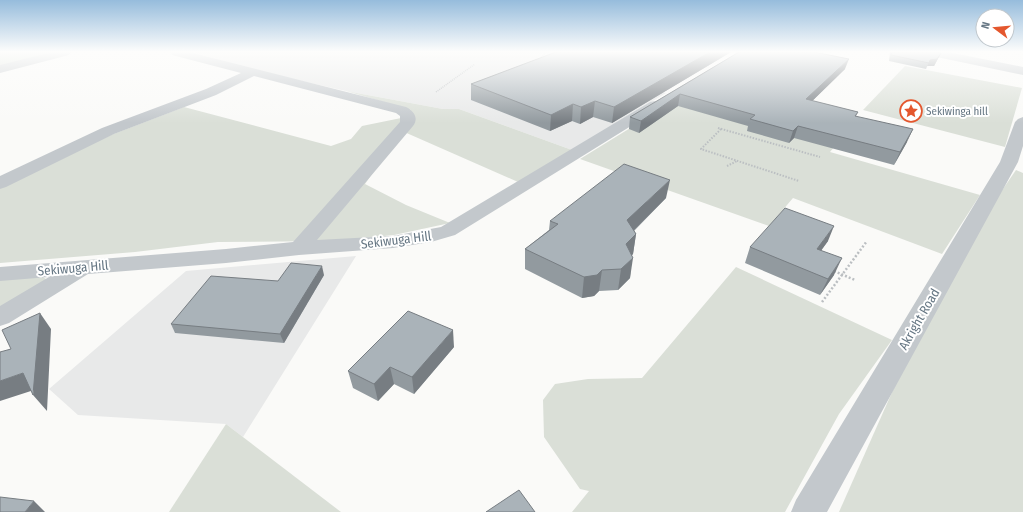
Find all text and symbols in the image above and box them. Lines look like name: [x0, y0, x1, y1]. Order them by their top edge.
north arrow: [975, 8, 1015, 48]
text: N: [979, 20, 993, 30]
place icon: Sekiwinga hill: [898, 98, 924, 124]
place label: Sekiwinga hill: [926, 105, 988, 118]
street label: Sekiwuga Hill: [360, 228, 433, 252]
street label: Sekiwuga Hill: [37, 257, 109, 279]
street label: Akright Road: [896, 286, 942, 352]

